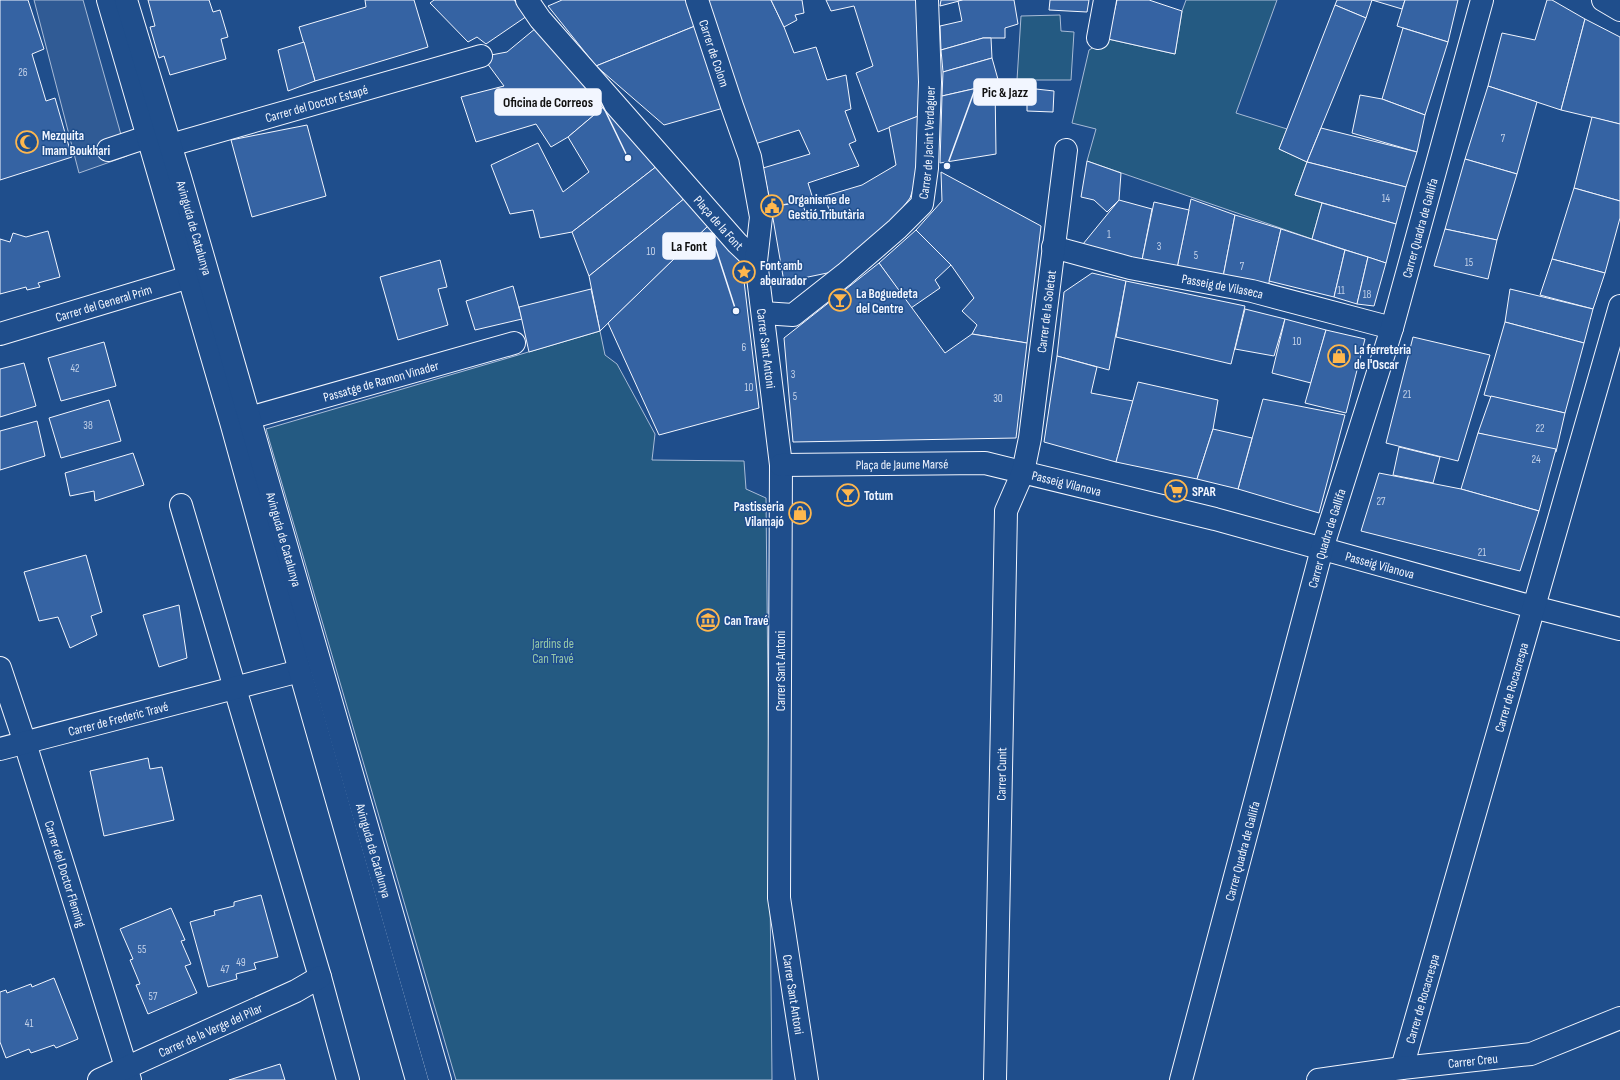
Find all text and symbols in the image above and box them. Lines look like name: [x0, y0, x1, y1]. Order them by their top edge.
street label: Carrer de Colom: [695, 18, 732, 89]
house number: 26: [18, 66, 28, 79]
callout: Pic & Jazz: [974, 79, 1036, 105]
street label: Carrer del Doctor Estapé: [263, 82, 370, 126]
text: Pic & Jazz: [982, 84, 1029, 101]
street label: Carrer de Jacint Verdaguer: [916, 86, 939, 200]
callout: Oficina de Correos: [495, 89, 601, 115]
text: Oficina de Correos: [503, 94, 593, 111]
place label: Mezquita Imam Boukhari: [42, 128, 111, 159]
mosque icon: Mezquita Imam Boukhari: [14, 129, 40, 155]
house number: 7: [1501, 132, 1506, 145]
street label: Carrer Quadra de Gallifa: [1399, 177, 1442, 280]
street label: Avinguda de Catalunya: [172, 178, 215, 277]
place label: Organisme de Gestió Tributària: [788, 192, 864, 223]
house number: 14: [1382, 192, 1391, 205]
street label: Plaça de la Font: [690, 193, 746, 254]
public building icon: Organisme de Gestió Tributària: [759, 193, 785, 219]
house number: 1: [1107, 228, 1111, 241]
callout: La Font: [663, 233, 715, 259]
text: La Font: [671, 238, 707, 255]
house number: 3: [1157, 240, 1162, 253]
house number: 10: [647, 245, 655, 258]
house number: 5: [1194, 249, 1198, 262]
house number: 15: [1465, 256, 1473, 269]
place label: Font amb abeurador: [760, 258, 807, 289]
place icon: Font amb abeurador: [731, 259, 757, 285]
house number: 7: [1240, 260, 1245, 273]
street label: Carrer de la Soletat: [1034, 269, 1060, 354]
street label: Passeig de Vilaseca: [1180, 271, 1265, 303]
street label: Carrer del General Prim: [53, 282, 154, 326]
house number: 11: [1337, 284, 1345, 297]
place label: La Boguedeta del Centre: [856, 286, 918, 317]
bar icon: La Boguedeta del Centre: [827, 287, 853, 313]
house number: 18: [1363, 288, 1372, 301]
street label: Carrer Sant Antoni: [753, 308, 779, 389]
house number: 10: [1293, 335, 1301, 348]
house number: 6: [742, 341, 747, 354]
place label: La ferreteria de l'Oscar: [1354, 342, 1411, 373]
shop icon: La ferreteria de l'Oscar: [1326, 343, 1352, 369]
street label: Passatge de Ramon Vinader: [322, 358, 441, 406]
house number: 42: [70, 362, 80, 375]
house number: 3: [791, 368, 796, 381]
house number: 10: [745, 381, 753, 394]
house number: 21: [1403, 388, 1411, 401]
house number: 5: [793, 390, 797, 403]
house number: 30: [993, 392, 1003, 405]
house number: 38: [83, 419, 93, 432]
house number: 22: [1535, 422, 1545, 435]
house number: 24: [1531, 453, 1541, 466]
street label: Plaça de Jaume Marsé: [856, 456, 948, 473]
street label: Passeig Vilanova: [1030, 468, 1103, 500]
supermarket icon: SPAR: [1163, 478, 1189, 504]
bar icon: Totum: [835, 482, 861, 508]
place label: SPAR: [1192, 484, 1216, 500]
street label: Carrer Quadra de Gallifa: [1305, 487, 1350, 590]
place label: Totum: [864, 488, 894, 504]
street label: Avinguda de Catalunya: [262, 489, 305, 589]
house number: 27: [1377, 495, 1386, 508]
place label: Pastisseria Vilamajó: [734, 499, 784, 530]
shop icon: Pastisseria Vilamajó: [787, 500, 813, 526]
house number: 21: [1478, 546, 1486, 559]
street label: Passeig Vilanova: [1343, 548, 1416, 583]
museum icon: Can Travé: [695, 607, 721, 633]
place label: Can Travé: [724, 613, 769, 629]
street label: Carrer Sant Antoni: [773, 631, 789, 711]
park label: Jardins de Can Travé: [531, 636, 574, 667]
street label: Carrer de Rocacrespa: [1491, 641, 1532, 734]
street label: Carrer de Frederic Travé: [67, 699, 170, 740]
street label: Carrer Cunit: [993, 747, 1010, 801]
street label: Carrer Quadra de Gallifa: [1222, 800, 1264, 903]
street label: Avinguda de Catalunya: [352, 801, 394, 900]
street label: Carrer del Doctor Fleming: [41, 819, 89, 929]
house number: 55: [138, 943, 146, 956]
street label: Carrer de Rocacrespa: [1402, 952, 1443, 1046]
street label: Carrer Sant Antoni: [779, 954, 807, 1035]
house number: 49: [236, 956, 246, 969]
house number: 47: [221, 963, 230, 976]
house number: 57: [149, 990, 158, 1003]
street label: Carrer de la Verge del Pilar: [156, 1000, 265, 1061]
house number: 41: [25, 1017, 33, 1030]
street label: Carrer Creu: [1447, 1051, 1499, 1072]

